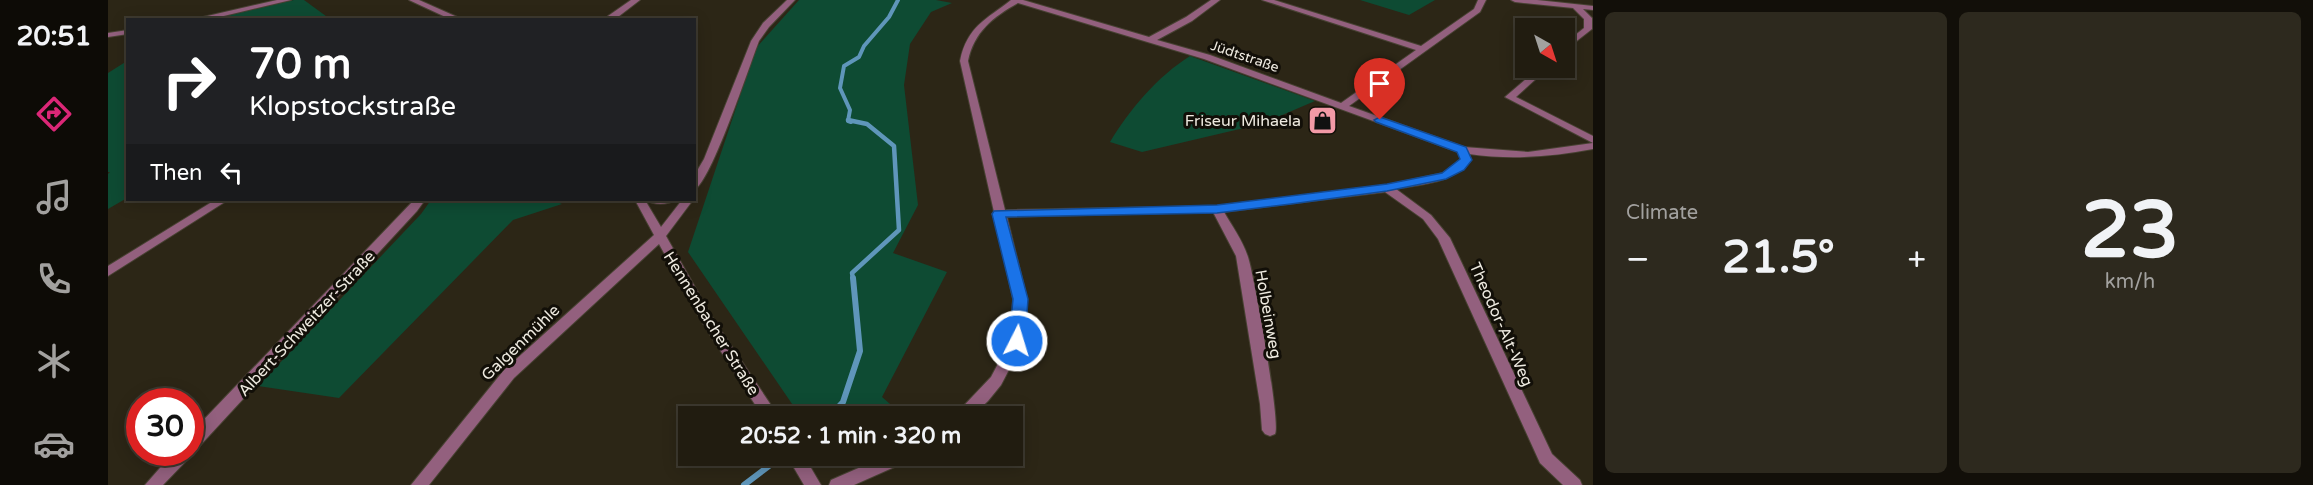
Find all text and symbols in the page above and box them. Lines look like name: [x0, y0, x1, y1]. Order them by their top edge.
north arrow: [1515, 18, 1575, 78]
map controls: [1515, 18, 1575, 78]
text: 20:51: [17, 20, 91, 53]
street label: Jüdtstraße: [1209, 37, 1281, 76]
text: 70 m: [249, 39, 351, 90]
icon: right: [150, 42, 228, 120]
pin: [1354, 58, 1405, 120]
icon: arrive: [1363, 67, 1396, 100]
text: Klopstockstraße: [249, 90, 456, 123]
icon: directions: [33, 93, 75, 135]
shop icon: Friseur Mihaela: [1306, 104, 1338, 136]
place label: Friseur Mihaela: [1185, 111, 1301, 131]
icon: left: [215, 156, 248, 189]
text: Then: [150, 160, 203, 186]
icon: music: [33, 176, 75, 218]
text: 23: [2081, 184, 2179, 278]
text: Climate: [1626, 201, 1698, 225]
text: 21.5°: [1722, 231, 1835, 285]
text: −: [1626, 240, 1650, 279]
text: +: [1907, 240, 1926, 279]
street label: Albert-Schweitzer-Straße: [234, 247, 380, 401]
street label: Hennenbacher Straße: [659, 248, 763, 399]
icon: phone: [33, 258, 75, 300]
street label: Theodor-Alt-Weg: [1465, 259, 1537, 389]
street label: Holbeinweg: [1250, 268, 1286, 360]
text: km/h: [2105, 270, 2155, 294]
street label: Galgenmühle: [477, 300, 564, 385]
position arrow: [985, 309, 1049, 373]
icon: climate: [33, 340, 75, 382]
speed limit sign: 30: [126, 388, 204, 466]
icon: car: [33, 423, 75, 465]
text: 20:52 · 1 min · 320 m: [740, 423, 961, 449]

